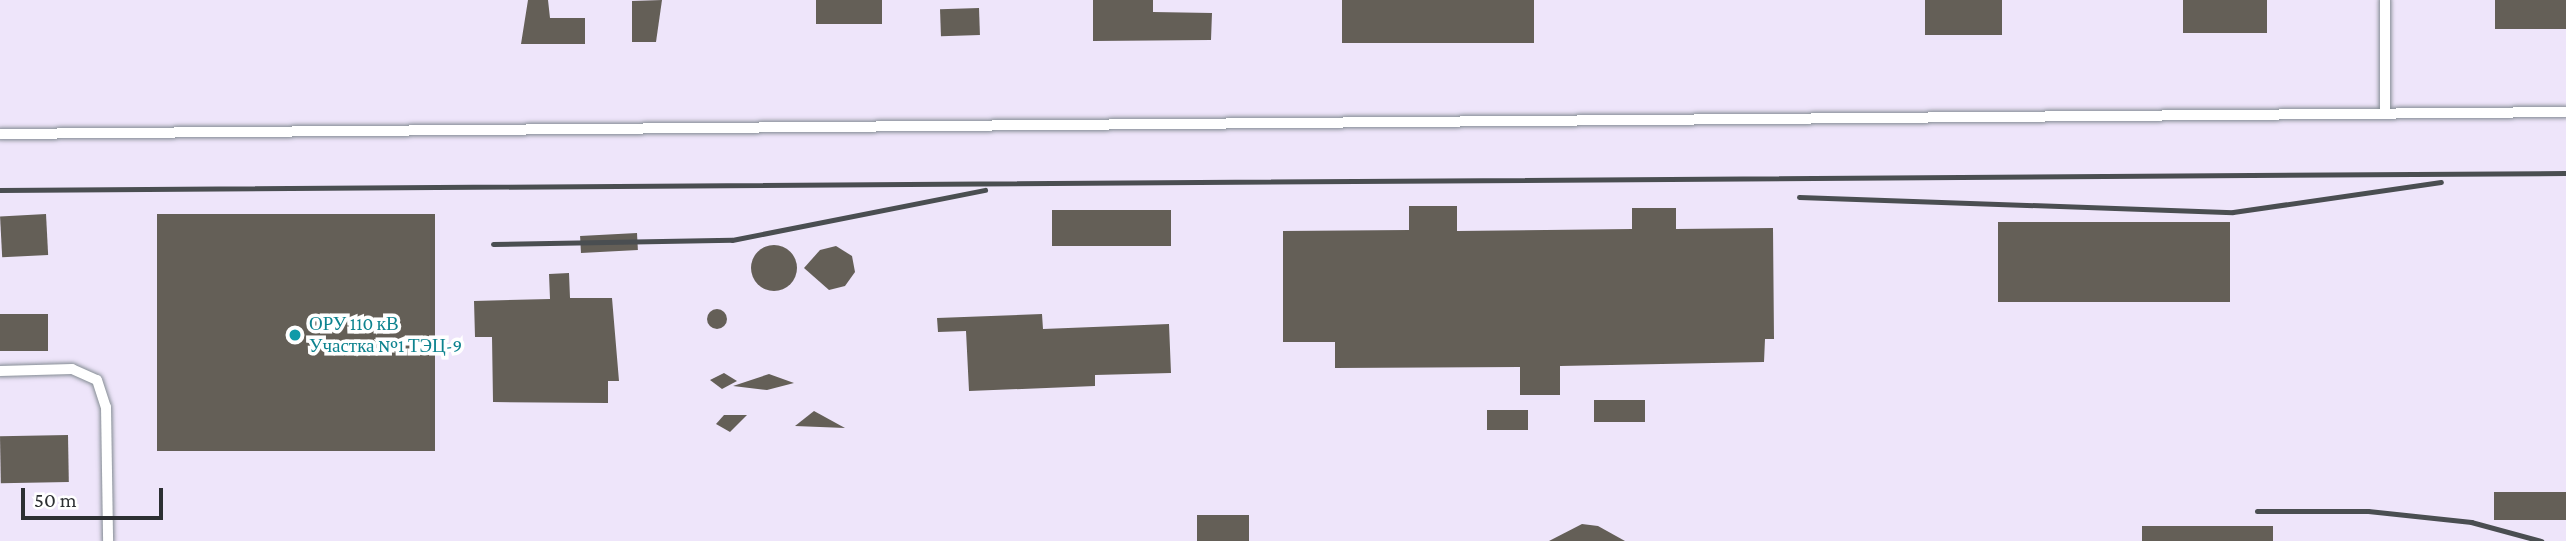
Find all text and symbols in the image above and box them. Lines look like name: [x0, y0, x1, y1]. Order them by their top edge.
place label: ОРУ 110 кВ Участка №1 ТЭЦ-9: [309, 313, 462, 357]
marker: ОРУ 110 кВ Участка №1 ТЭЦ-9: [287, 327, 303, 343]
scale bar: [24, 475, 166, 518]
text: 50 m: [34, 488, 77, 512]

